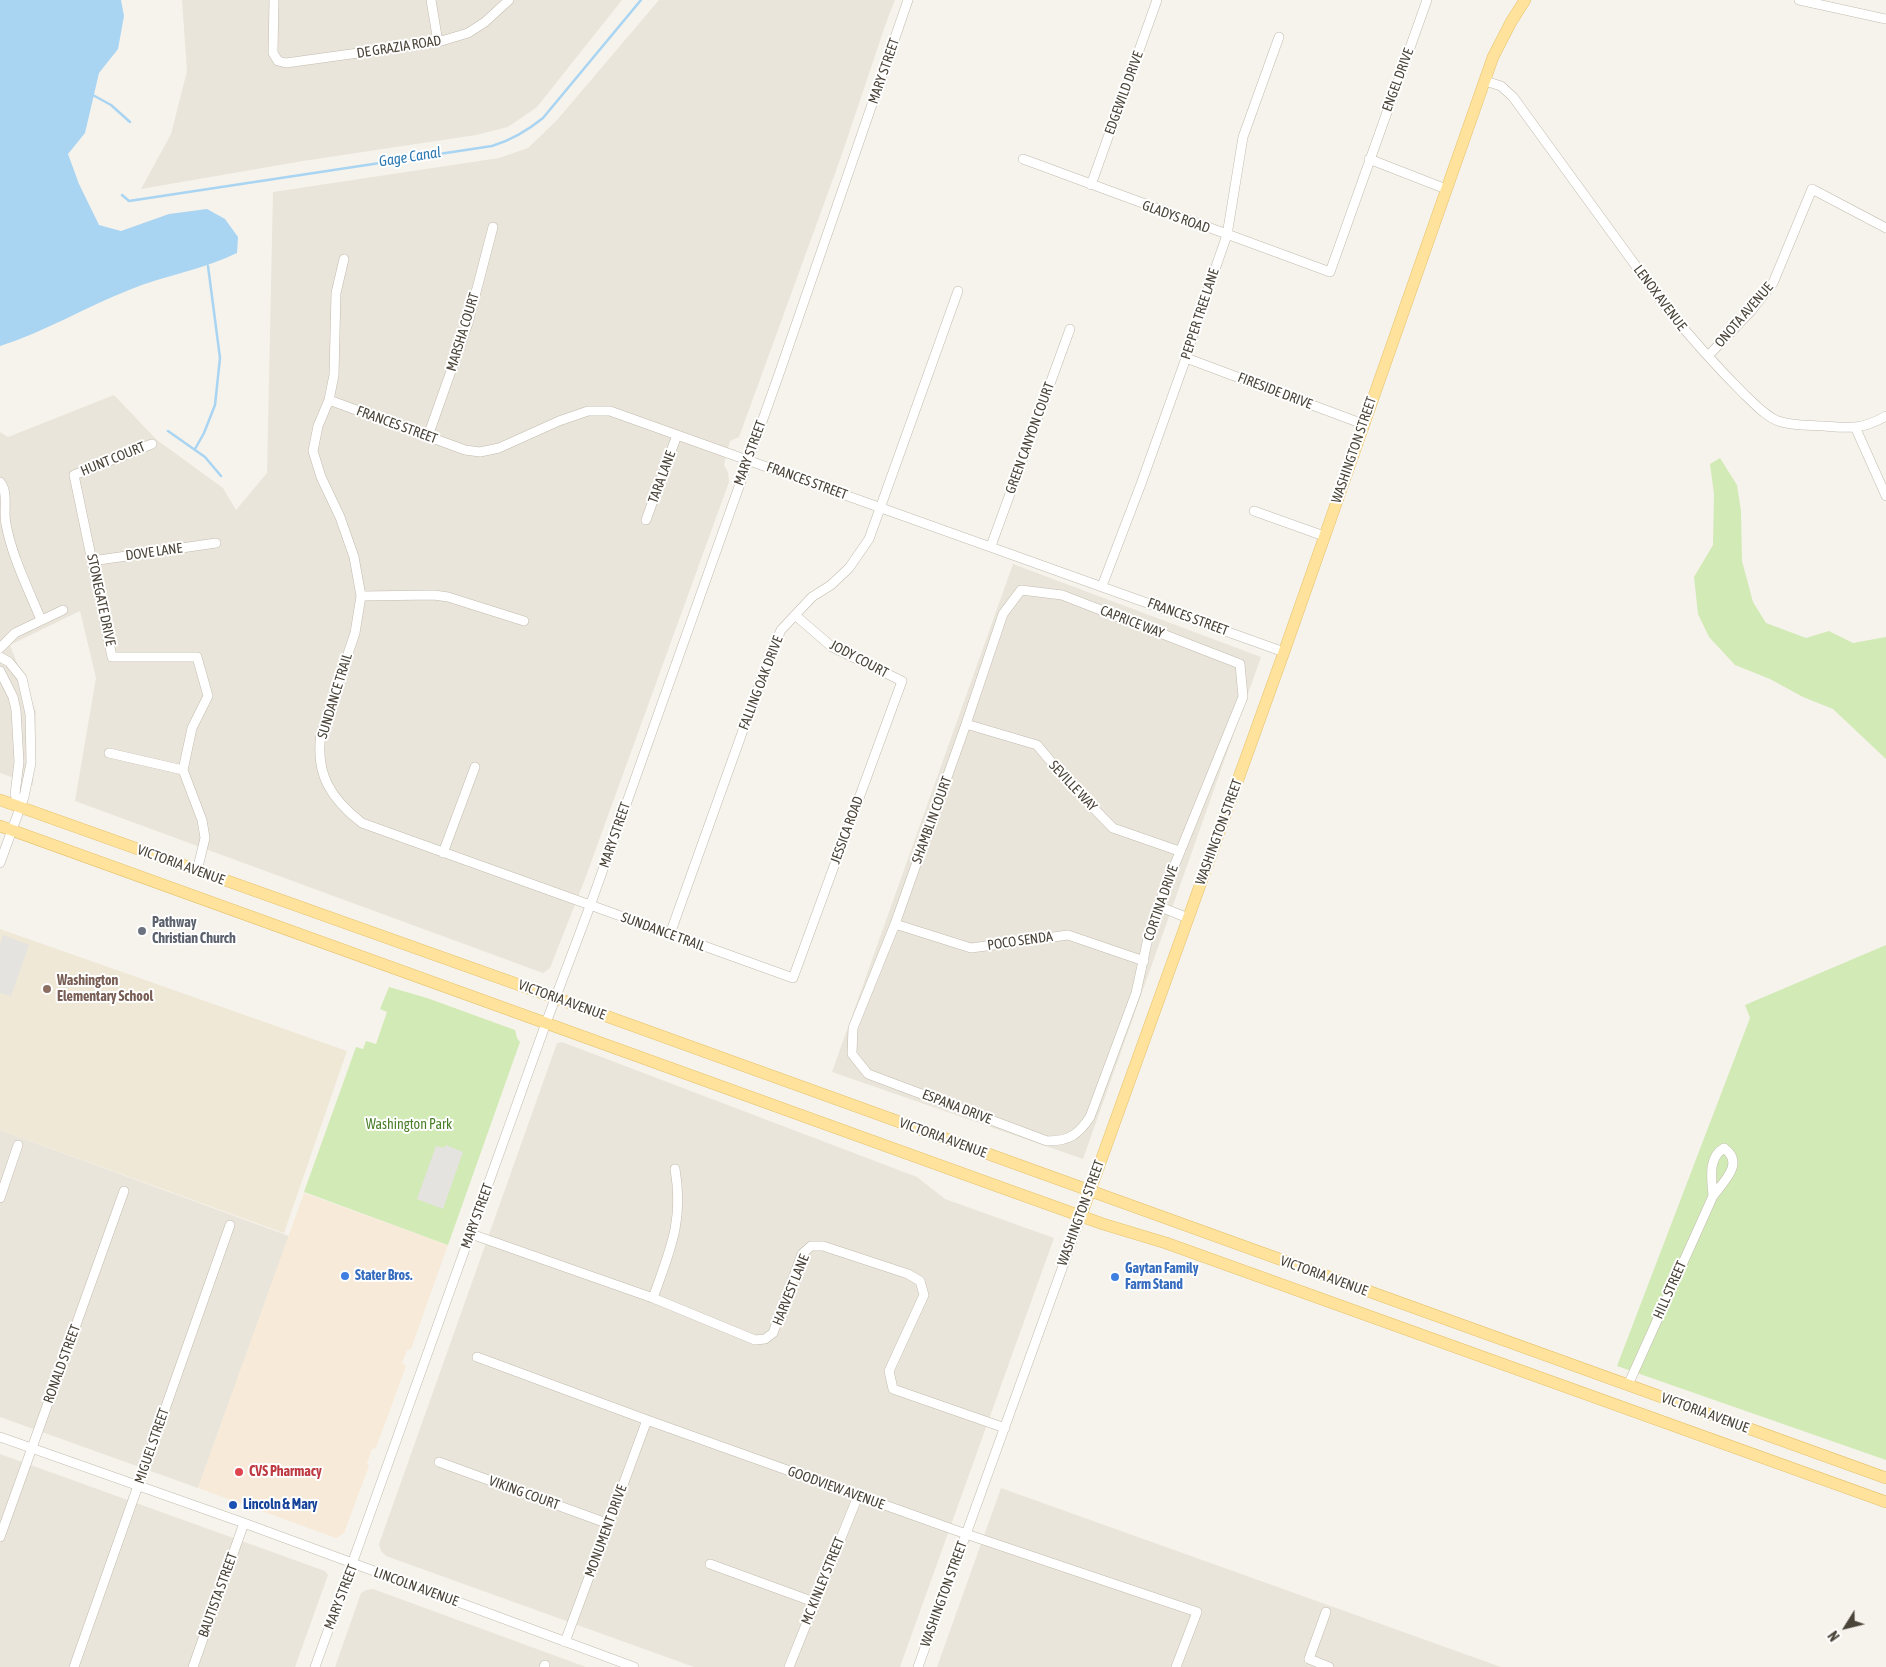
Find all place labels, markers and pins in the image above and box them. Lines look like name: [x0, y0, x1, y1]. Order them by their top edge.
place label: Pathway Christian Church: [152, 915, 236, 948]
marker: Pathway Christian Church: [136, 925, 148, 937]
place label: Washington Elementary School: [57, 973, 153, 1006]
marker: Washington Elementary School: [41, 983, 53, 995]
place label: Gaytan Family Farm Stand: [1125, 1261, 1198, 1294]
place label: Stater Bros.: [355, 1268, 412, 1284]
marker: Stater Bros.: [339, 1270, 351, 1282]
marker: Gaytan Family Farm Stand: [1109, 1271, 1121, 1283]
place label: CVS Pharmacy: [249, 1464, 322, 1480]
marker: CVS Pharmacy: [233, 1466, 245, 1478]
place label: Lincoln & Mary: [243, 1497, 318, 1513]
marker: Lincoln & Mary: [227, 1499, 239, 1511]

